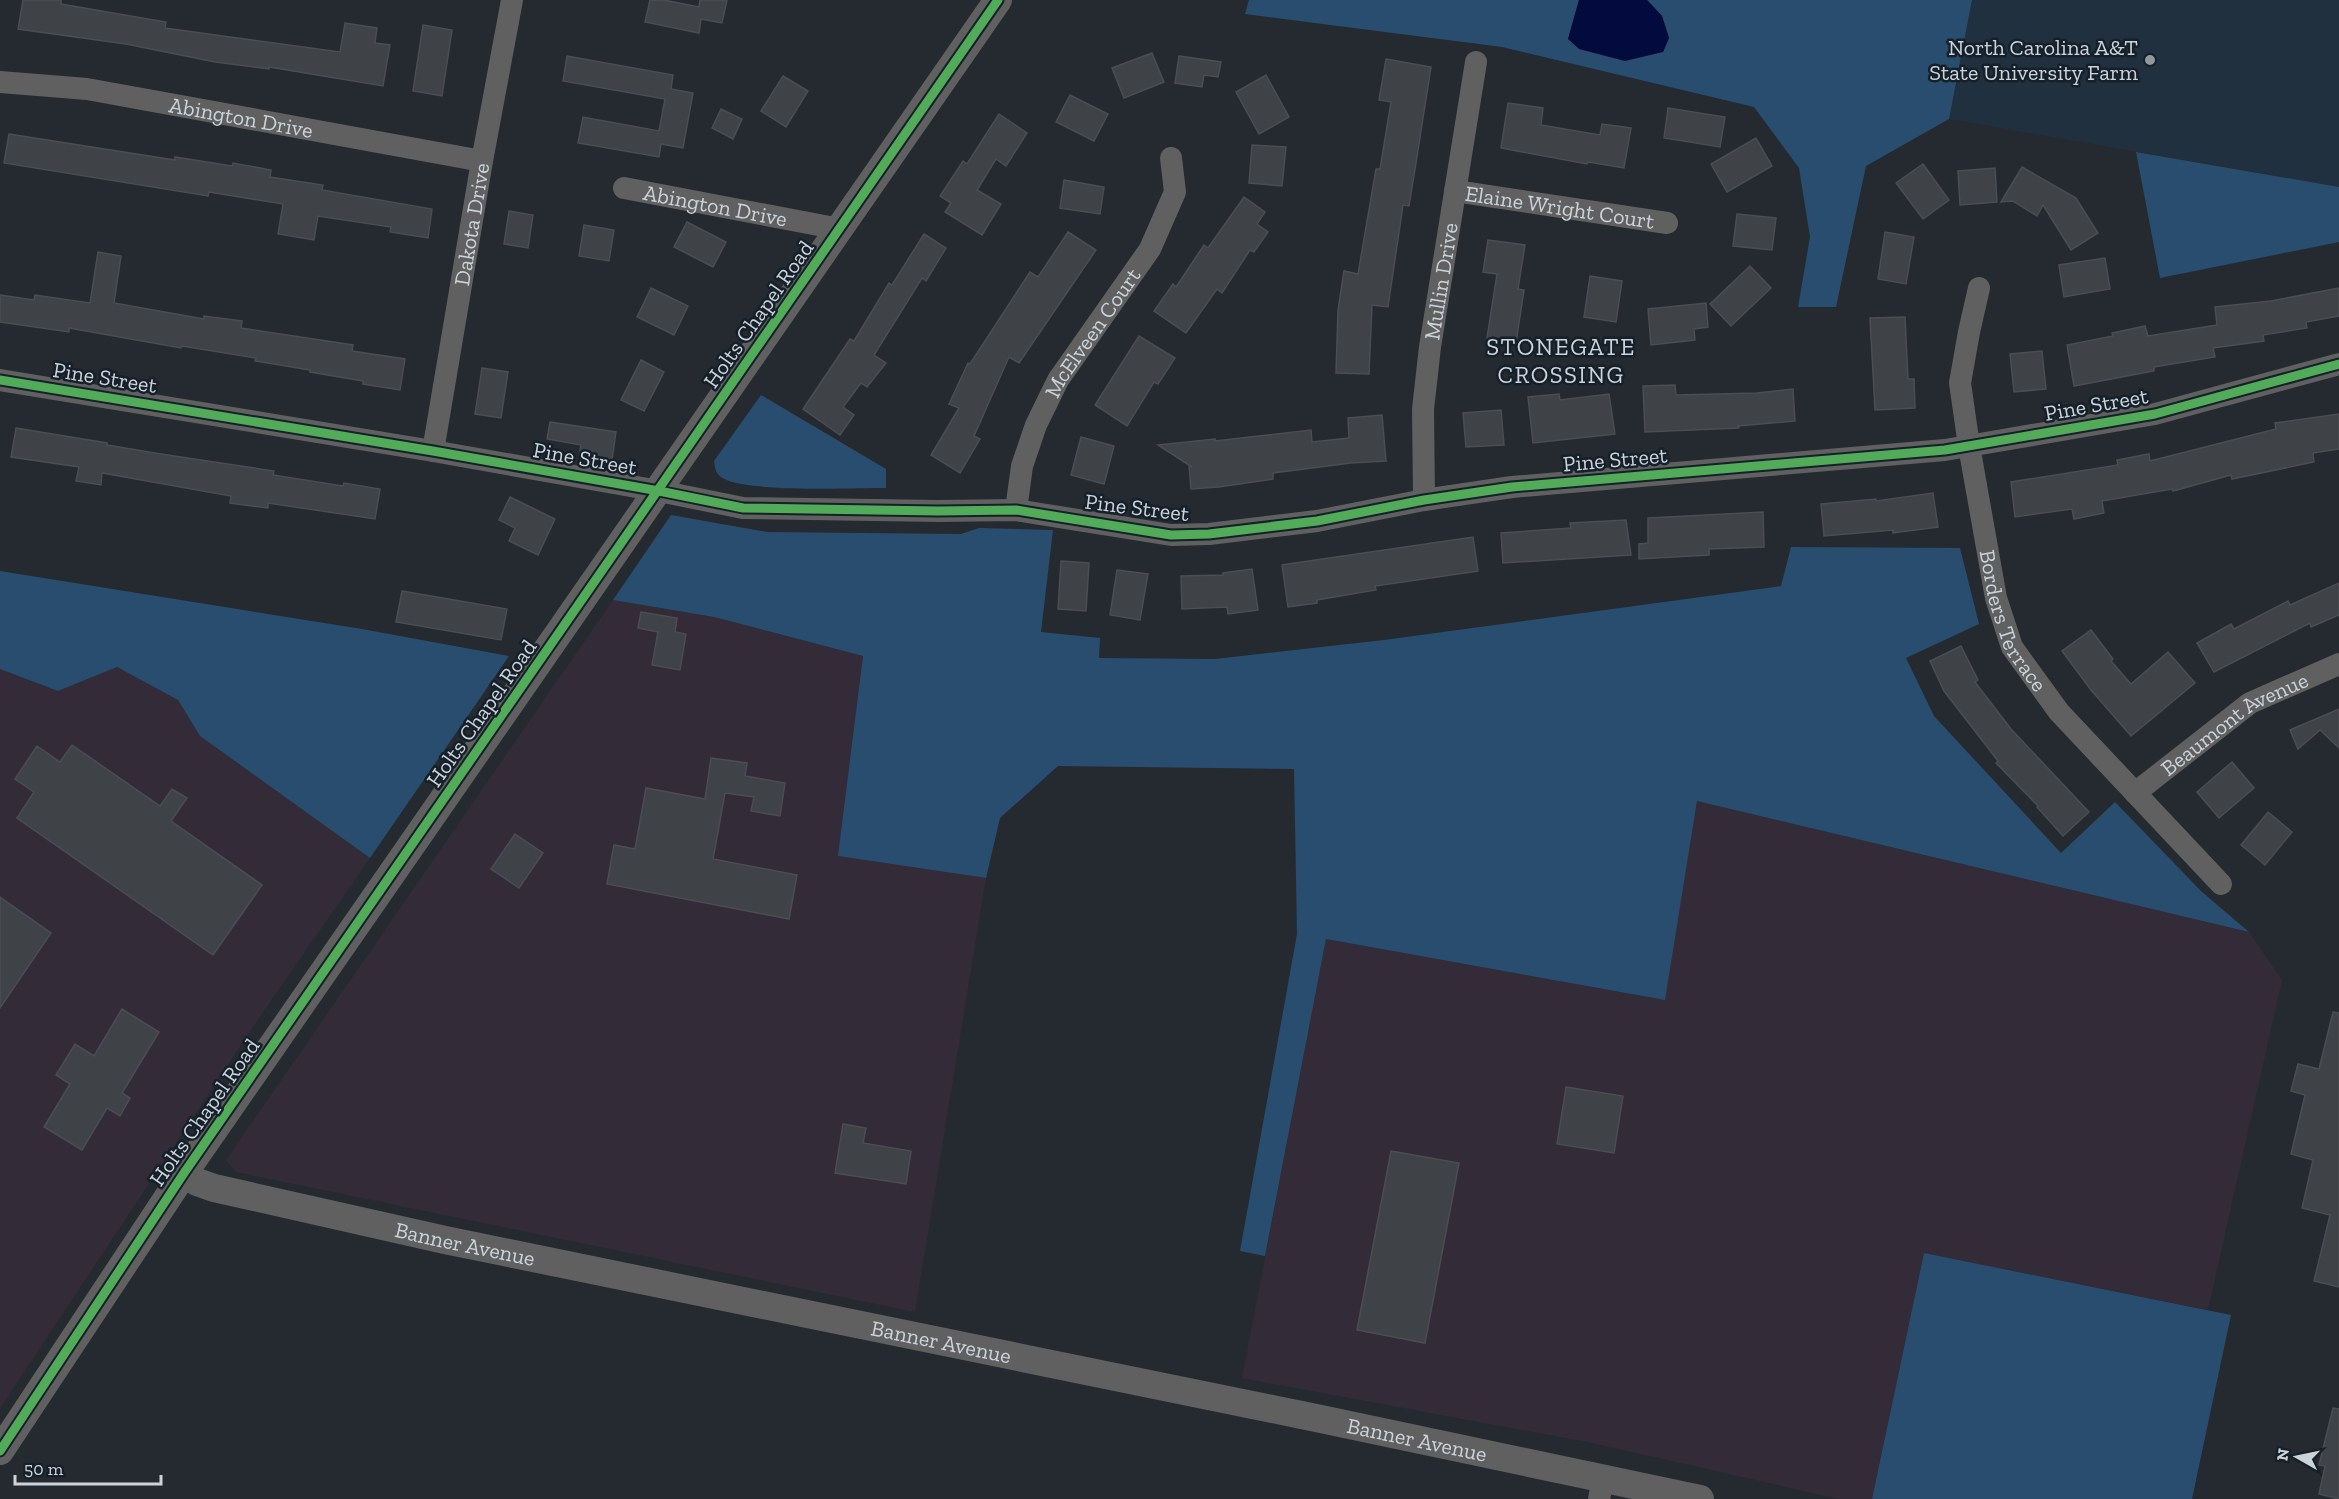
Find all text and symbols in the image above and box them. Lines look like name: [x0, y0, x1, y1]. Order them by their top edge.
place label: North Carolina A&T State University Farm: [1929, 34, 2138, 86]
marker: North Carolina A&T State University Farm: [2143, 53, 2157, 67]
street label: Abington Drive: [167, 91, 315, 144]
street label: Dakota Drive: [448, 161, 495, 288]
street label: Abington Drive: [641, 179, 789, 233]
street label: Elaine Wright Court: [1463, 180, 1657, 235]
street label: Mullin Drive: [1418, 221, 1464, 342]
street label: Holts Chapel Road: [698, 235, 819, 393]
street label: McElveen Court: [1039, 262, 1147, 402]
district label: STONEGATE CROSSING: [1486, 332, 1636, 389]
street label: Pine Street: [51, 356, 160, 399]
street label: Pine Street: [2042, 382, 2151, 427]
street label: Pine Street: [531, 436, 640, 481]
street label: Pine Street: [1562, 441, 1669, 478]
street label: Pine Street: [1083, 488, 1191, 527]
street label: Borders Terrace: [1974, 548, 2053, 697]
street label: Holts Chapel Road: [421, 634, 542, 792]
street label: Beaumont Avenue: [2155, 666, 2312, 782]
street label: Holts Chapel Road: [144, 1033, 265, 1191]
street label: Banner Avenue: [392, 1216, 537, 1272]
street label: Banner Avenue: [869, 1314, 1014, 1369]
street label: Banner Avenue: [1345, 1412, 1490, 1468]
north arrow: [2267, 1427, 2327, 1487]
text: N: [2272, 1447, 2293, 1462]
scale bar: [15, 1448, 160, 1486]
text: 50 m: [24, 1458, 64, 1480]

